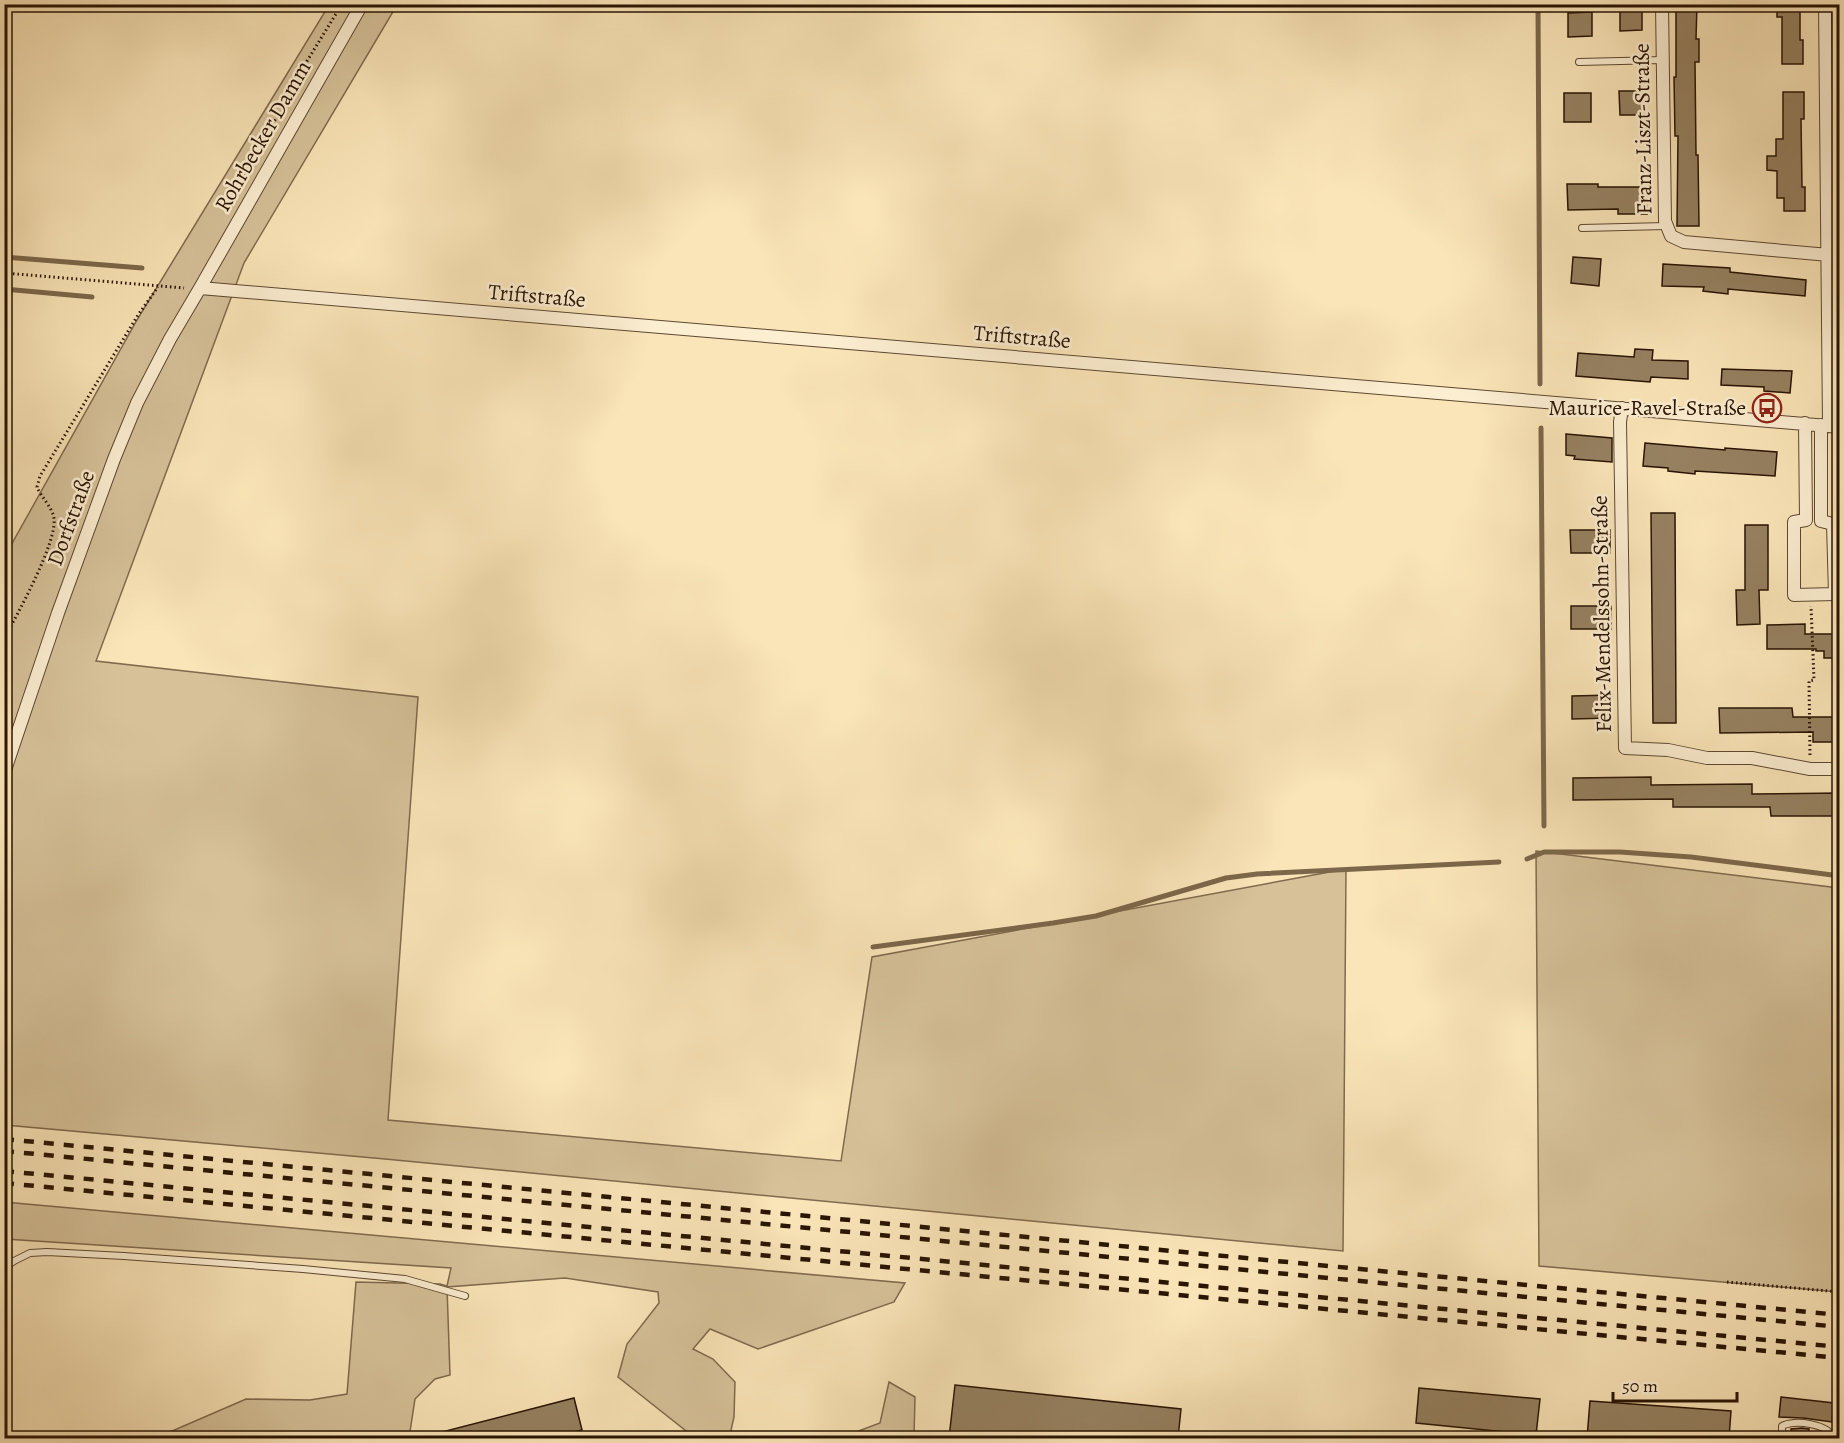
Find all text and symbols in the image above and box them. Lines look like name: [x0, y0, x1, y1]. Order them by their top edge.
street label: Franz-Liszt-Straße: [1627, 43, 1659, 215]
street label: Rohrbecker Damm: [208, 55, 318, 217]
street label: Triftstraße: [487, 277, 587, 315]
street label: Triftstraße: [972, 318, 1072, 356]
bus stop icon: Maurice-Ravel-Straße: [1751, 392, 1783, 424]
place label: Maurice-Ravel-Straße: [1548, 393, 1746, 423]
street label: Dorfstraße: [40, 466, 102, 570]
street label: Felix-Mendelssohn-Straße: [1585, 495, 1619, 733]
scale bar: [1613, 1365, 1738, 1403]
text: 50 m: [1622, 1374, 1658, 1398]

